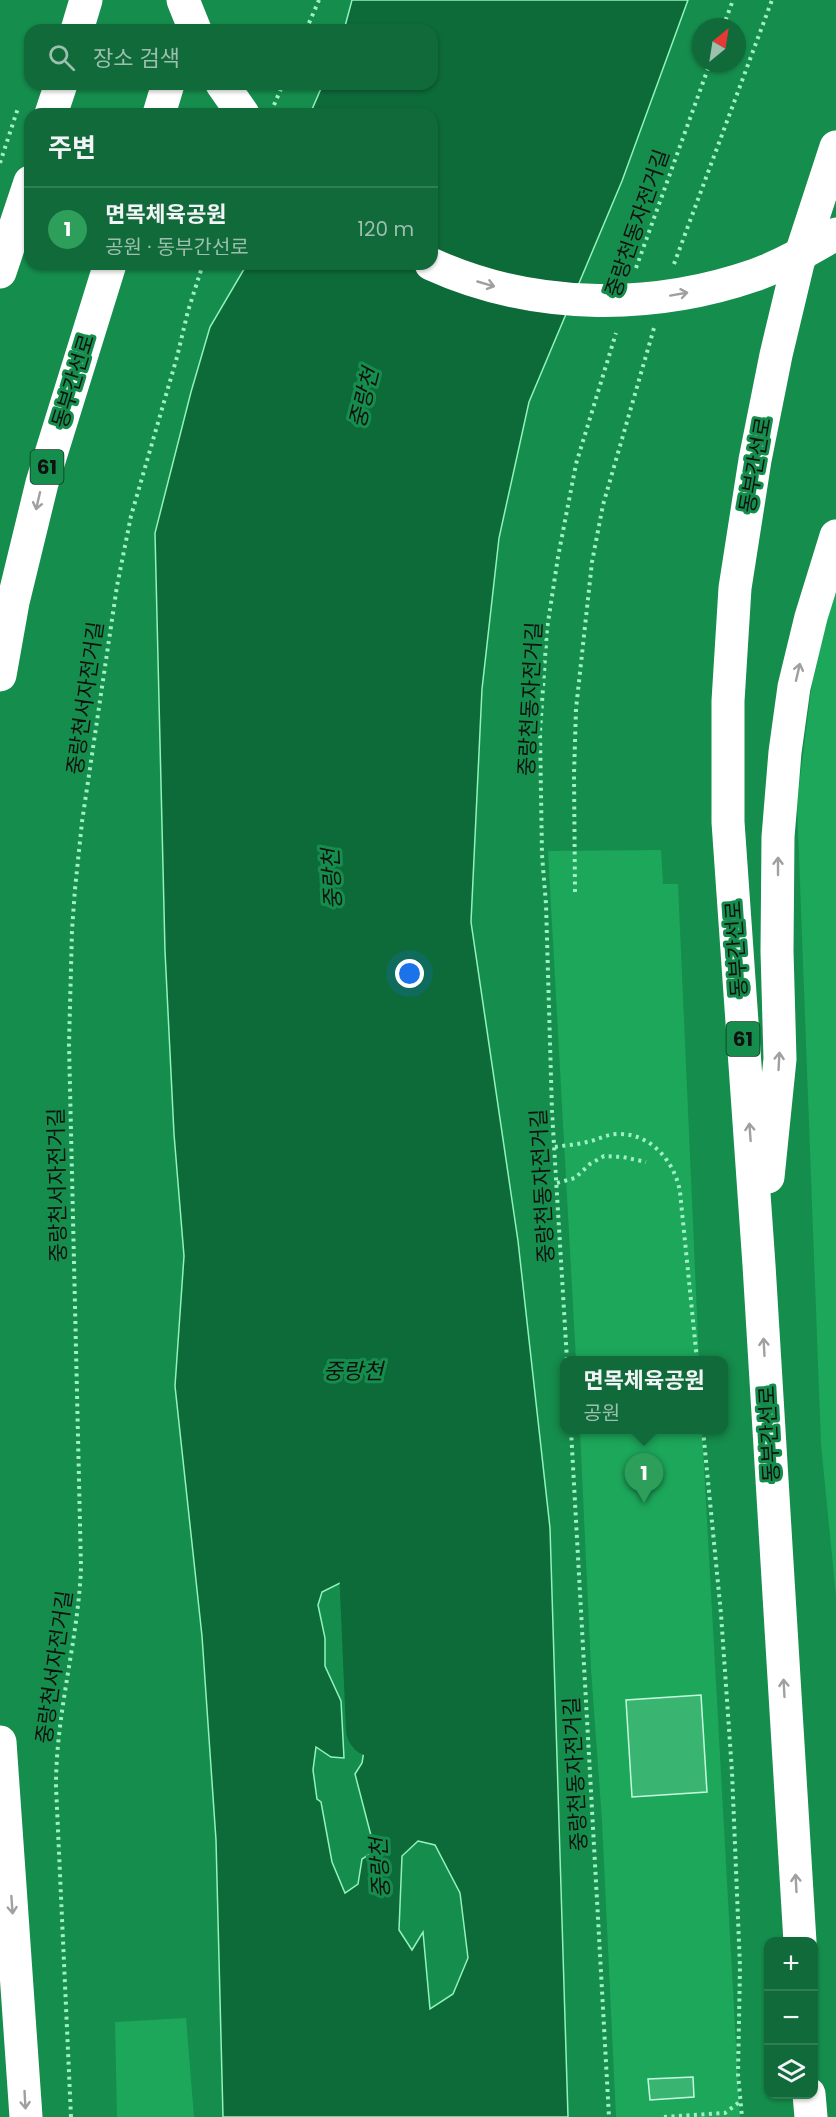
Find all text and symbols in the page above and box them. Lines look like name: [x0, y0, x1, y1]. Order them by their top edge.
north arrow: [692, 18, 746, 72]
search box: [24, 24, 438, 90]
icon: search: [45, 41, 78, 74]
text: 장소 검색: [93, 43, 180, 74]
text: 주변: [48, 130, 96, 166]
street label: 중랑천동자전거길: [598, 145, 676, 301]
text: 면목체육공원: [105, 199, 226, 230]
text: 1: [64, 215, 71, 243]
text: 120 m: [358, 215, 414, 243]
text: 공원 · 동부간선로: [105, 233, 249, 261]
one-way arrow: [476, 279, 495, 291]
one-way arrow: [668, 288, 688, 299]
street label: 동부간선로: [45, 331, 101, 431]
water label: 중랑천: [342, 362, 387, 431]
street label: 동부간선로: [732, 415, 778, 515]
road number: 61: [30, 450, 63, 484]
one-way arrow: [31, 491, 43, 510]
street label: 중랑천서자전거길: [60, 619, 110, 777]
street label: 중랑천동자전거길: [511, 621, 549, 777]
one-way arrow: [792, 663, 804, 682]
water label: 중랑천: [315, 845, 349, 910]
one-way arrow: [772, 856, 784, 876]
street label: 동부간선로: [718, 900, 754, 998]
your location: [395, 959, 424, 988]
road number: 61: [726, 1022, 760, 1056]
one-way arrow: [774, 1051, 785, 1071]
street label: 중랑천서자전거길: [41, 1107, 73, 1263]
street label: 중랑천동자전거길: [523, 1108, 561, 1264]
one-way arrow: [744, 1122, 755, 1142]
one-way arrow: [759, 1338, 770, 1358]
water label: 중랑천: [323, 1356, 386, 1387]
popup: [560, 1356, 728, 1434]
text: 면목체육공원: [583, 1365, 705, 1396]
street label: 동부간선로: [752, 1385, 786, 1483]
text: 공원: [583, 1399, 620, 1427]
pin: 1: [624, 1454, 664, 1503]
street label: 중랑천서자전거길: [29, 1588, 79, 1746]
one-way arrow: [779, 1679, 790, 1699]
street label: 중랑천동자전거길: [556, 1696, 594, 1852]
water label: 중랑천: [363, 1834, 397, 1899]
one-way arrow: [790, 1874, 801, 1894]
one-way arrow: [6, 1895, 17, 1915]
map controls: [764, 1937, 818, 2099]
button: +: [764, 1937, 818, 1991]
button: −: [764, 1991, 818, 2045]
button: layers: [764, 2045, 818, 2099]
one-way arrow: [20, 2089, 31, 2109]

